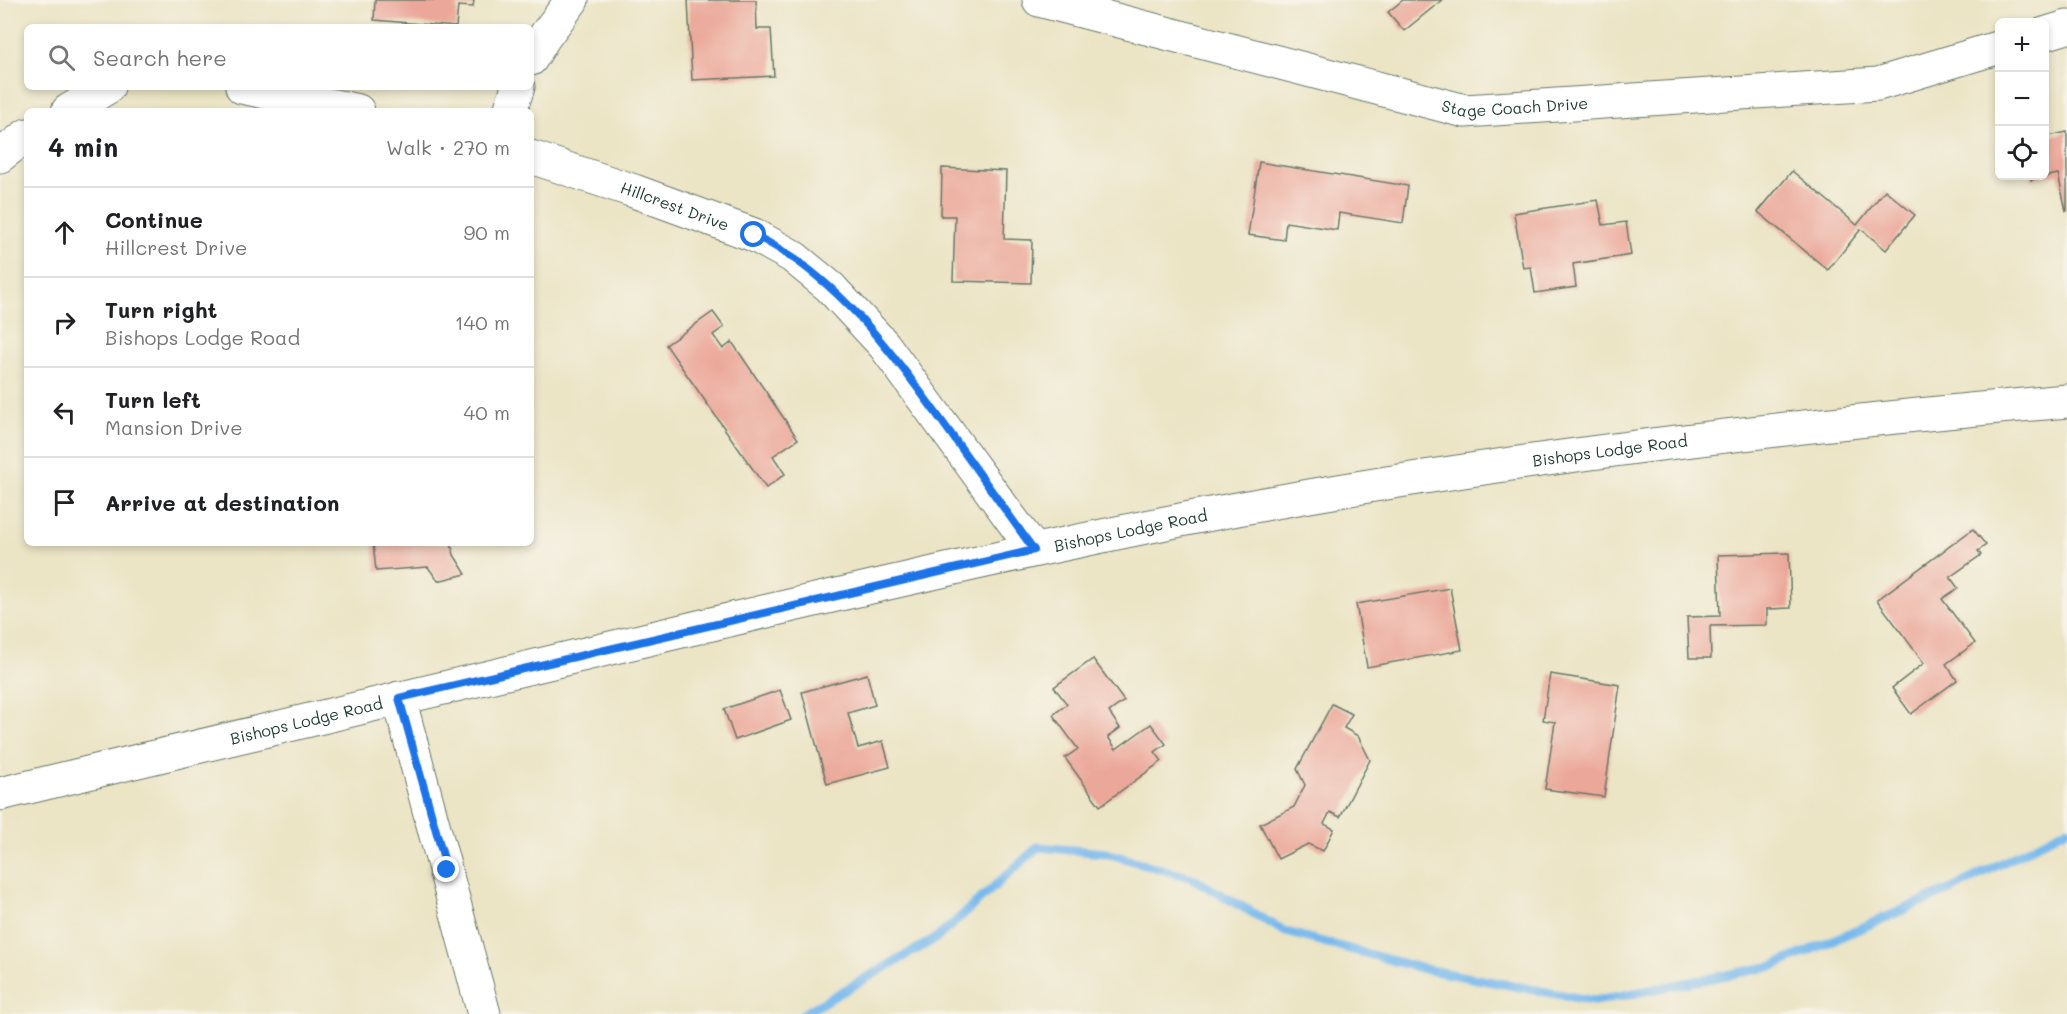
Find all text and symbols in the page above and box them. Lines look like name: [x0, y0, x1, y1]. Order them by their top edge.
map controls: [1995, 18, 2049, 180]
button: +: [1995, 18, 2049, 72]
search box: [24, 24, 534, 90]
icon: search: [45, 41, 78, 74]
text: Search here: [93, 43, 227, 72]
button: −: [1995, 72, 2049, 126]
street label: Stage Coach Drive: [1439, 92, 1589, 121]
button: locate: [1995, 126, 2049, 180]
text: 4 min: [48, 130, 118, 164]
text: Walk · 270 m: [386, 134, 510, 160]
street label: Hillcrest Drive: [618, 176, 732, 235]
text: Continue: [105, 205, 203, 234]
icon: ahead: [48, 216, 81, 249]
text: 90 m: [464, 219, 510, 245]
route start: [740, 221, 766, 247]
text: Hillcrest Drive: [105, 234, 247, 260]
text: Turn right: [105, 295, 217, 324]
icon: right: [48, 306, 81, 339]
text: 140 m: [455, 309, 510, 335]
text: Bishops Lodge Road: [105, 324, 300, 350]
text: Turn left: [105, 385, 201, 414]
icon: left: [48, 396, 81, 429]
text: 40 m: [464, 399, 510, 425]
text: Mansion Drive: [105, 414, 243, 440]
street label: Bishops Lodge Road: [1531, 429, 1689, 471]
icon: arrive: [48, 486, 81, 519]
text: Arrive at destination: [105, 488, 340, 517]
street label: Bishops Lodge Road: [1052, 504, 1209, 556]
street label: Bishops Lodge Road: [228, 692, 385, 749]
route end: [433, 856, 459, 882]

